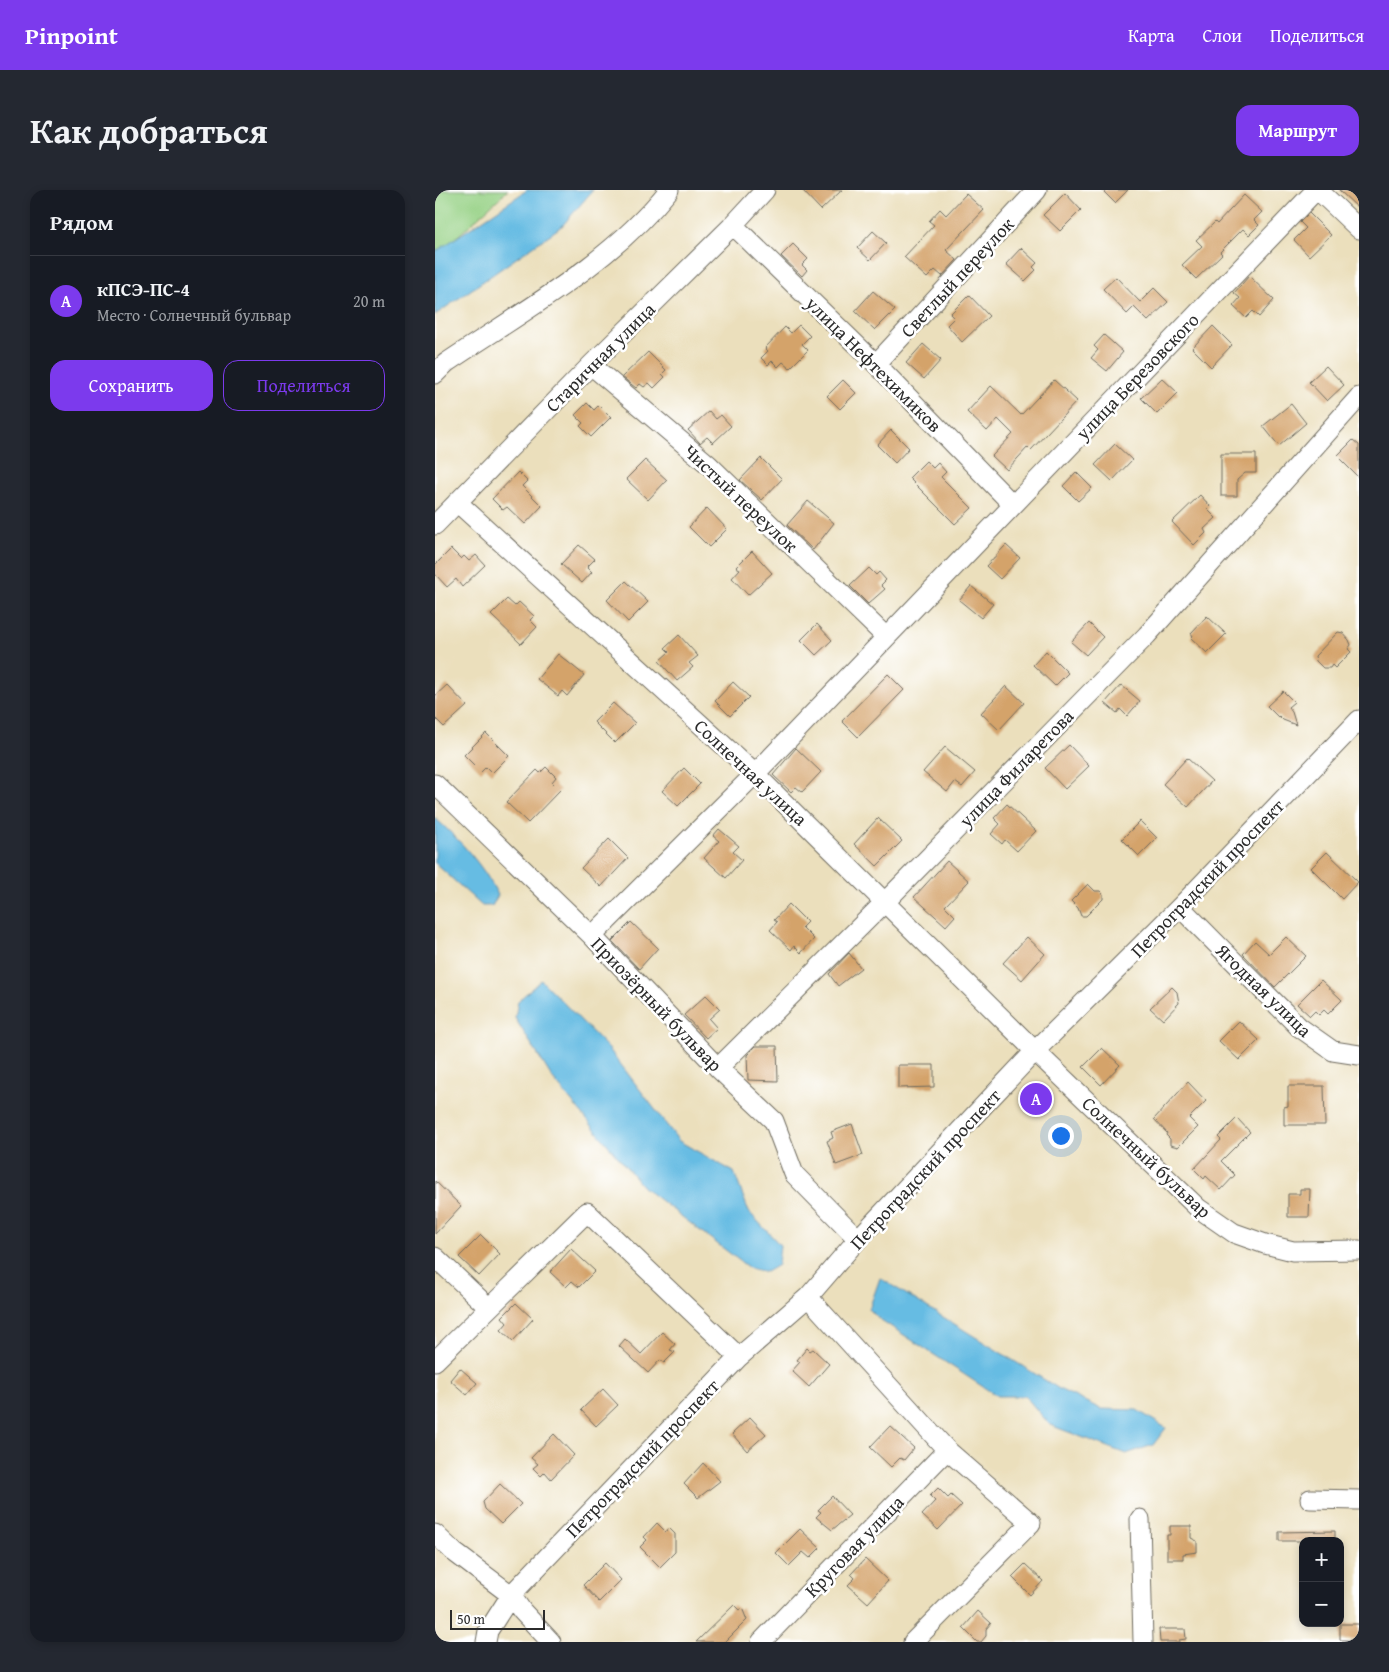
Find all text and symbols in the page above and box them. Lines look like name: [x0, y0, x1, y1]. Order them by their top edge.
text: Pinpoint: [25, 18, 118, 53]
text: Карта: [1128, 22, 1175, 49]
text: Слои: [1203, 22, 1242, 49]
text: Поделиться: [1270, 22, 1364, 49]
text: Как добраться: [30, 105, 268, 156]
button: Маршрут: [1236, 105, 1359, 156]
text: Рядом: [50, 207, 113, 238]
street label: Светлый переулок: [894, 211, 1020, 343]
text: кПСЭ-ПС-4: [97, 275, 190, 303]
text: A: [61, 289, 71, 313]
text: 20 m: [353, 289, 385, 313]
street label: улица Нефтехимиков: [799, 289, 948, 438]
street label: Старичная улица: [539, 296, 661, 418]
text: Место · Солнечный бульвар: [97, 303, 291, 327]
street label: улица Березовского: [1068, 306, 1205, 447]
button: Сохранить: [50, 360, 213, 411]
button: Поделиться: [223, 360, 385, 411]
street label: Чистый переулок: [677, 437, 805, 559]
street label: улица Филаретова: [951, 703, 1080, 834]
street label: Солнечная улица: [688, 712, 814, 832]
street label: Петроградский проспект: [1124, 792, 1291, 964]
street label: Приозёрный бульвар: [585, 930, 729, 1078]
street label: Ягодная улица: [1209, 936, 1318, 1043]
pin: A: [1020, 1080, 1052, 1118]
street label: Петроградский проспект: [843, 1082, 1008, 1256]
street label: Солнечный бульвар: [1076, 1090, 1218, 1224]
your location: [1048, 1123, 1074, 1149]
street label: Петроградский проспект: [559, 1372, 726, 1544]
street label: Круговая улица: [798, 1489, 910, 1603]
map controls: [1299, 1537, 1344, 1627]
button: +: [1299, 1537, 1344, 1582]
button: −: [1299, 1582, 1344, 1627]
scale bar: [450, 1607, 545, 1630]
text: 50 m: [457, 1609, 485, 1629]

